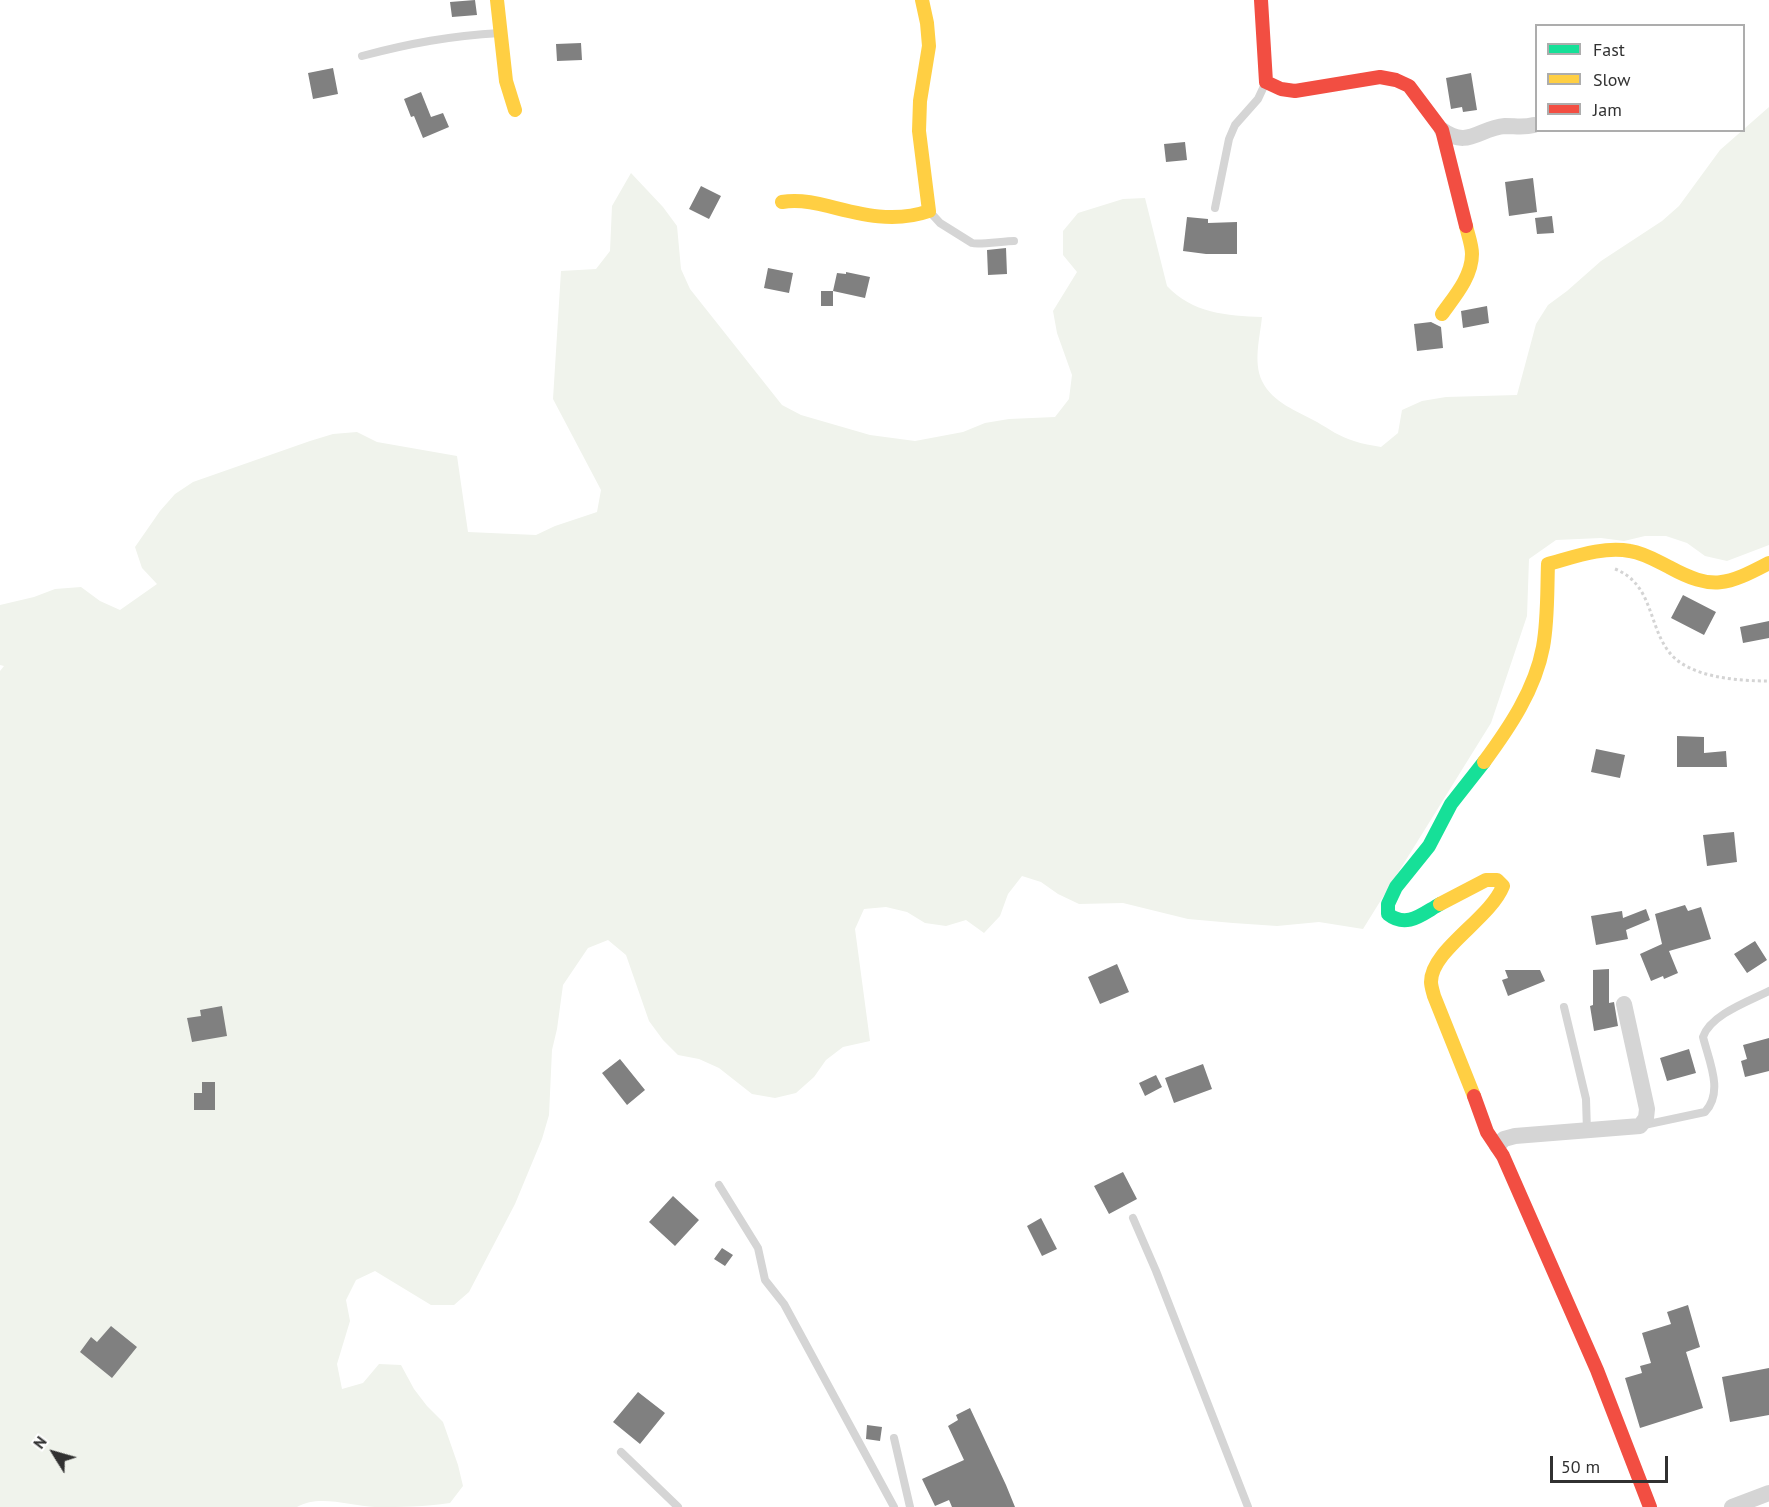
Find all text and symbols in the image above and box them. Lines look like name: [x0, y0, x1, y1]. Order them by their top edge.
legend: [1535, 24, 1745, 132]
text: Fast: [1593, 38, 1625, 61]
text: Slow: [1593, 68, 1631, 91]
text: Jam: [1593, 98, 1622, 121]
north arrow: [24, 1423, 84, 1483]
text: N: [28, 1432, 51, 1452]
scale bar: [1553, 1444, 1672, 1482]
text: 50 m: [1561, 1455, 1600, 1478]

